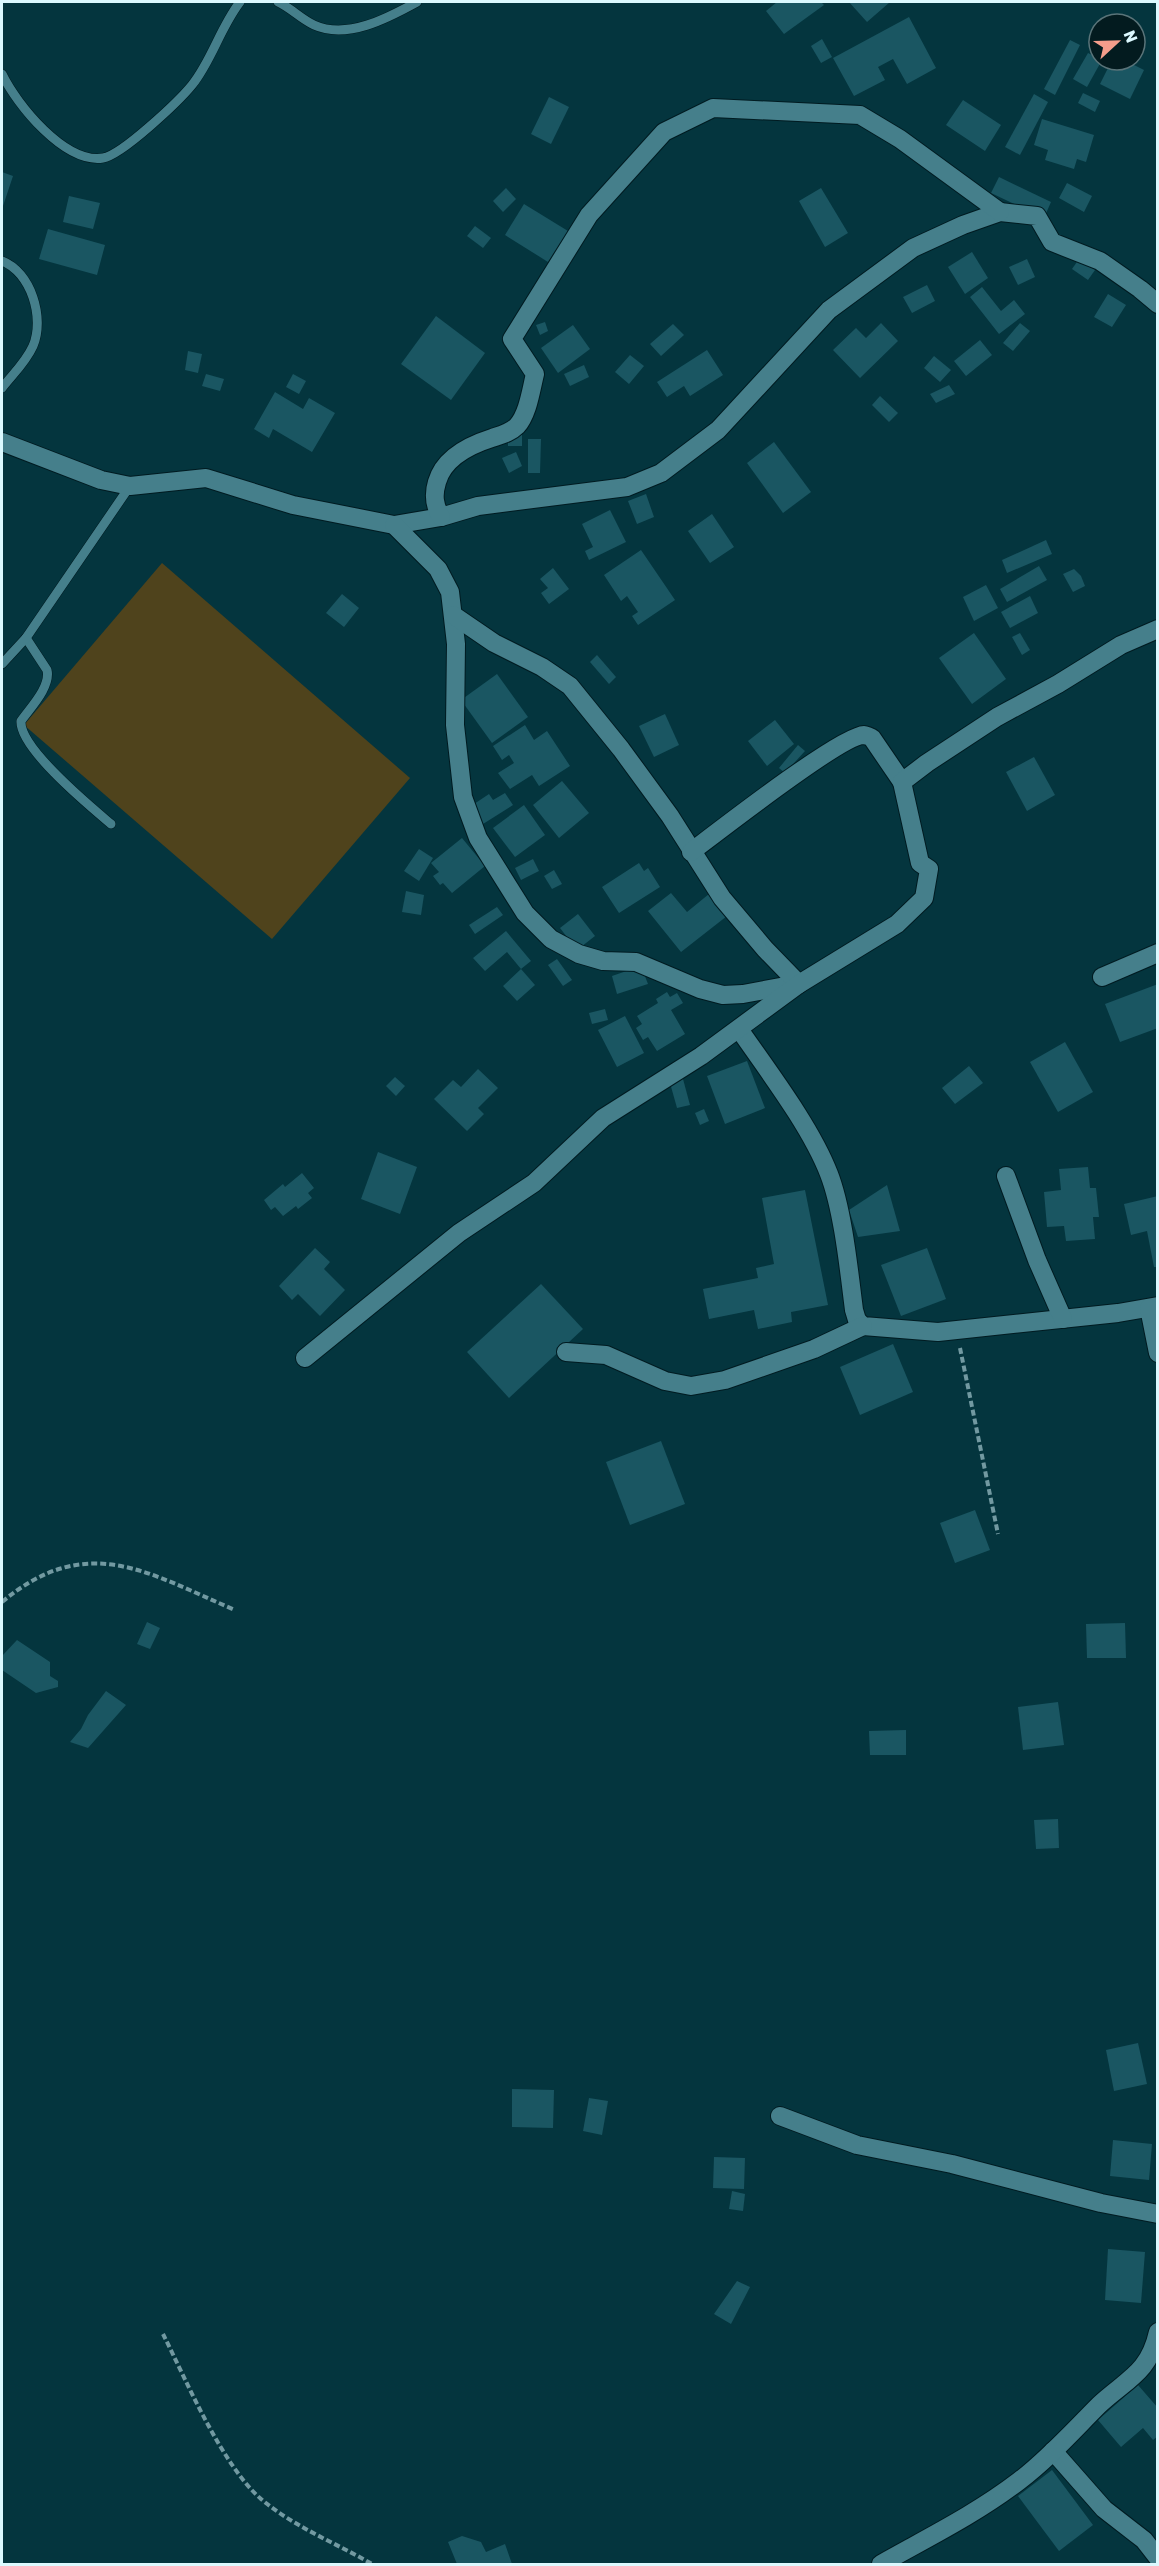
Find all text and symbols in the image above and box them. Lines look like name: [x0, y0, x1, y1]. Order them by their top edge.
north arrow: [1087, 12, 1147, 72]
text: N: [1119, 28, 1141, 45]

